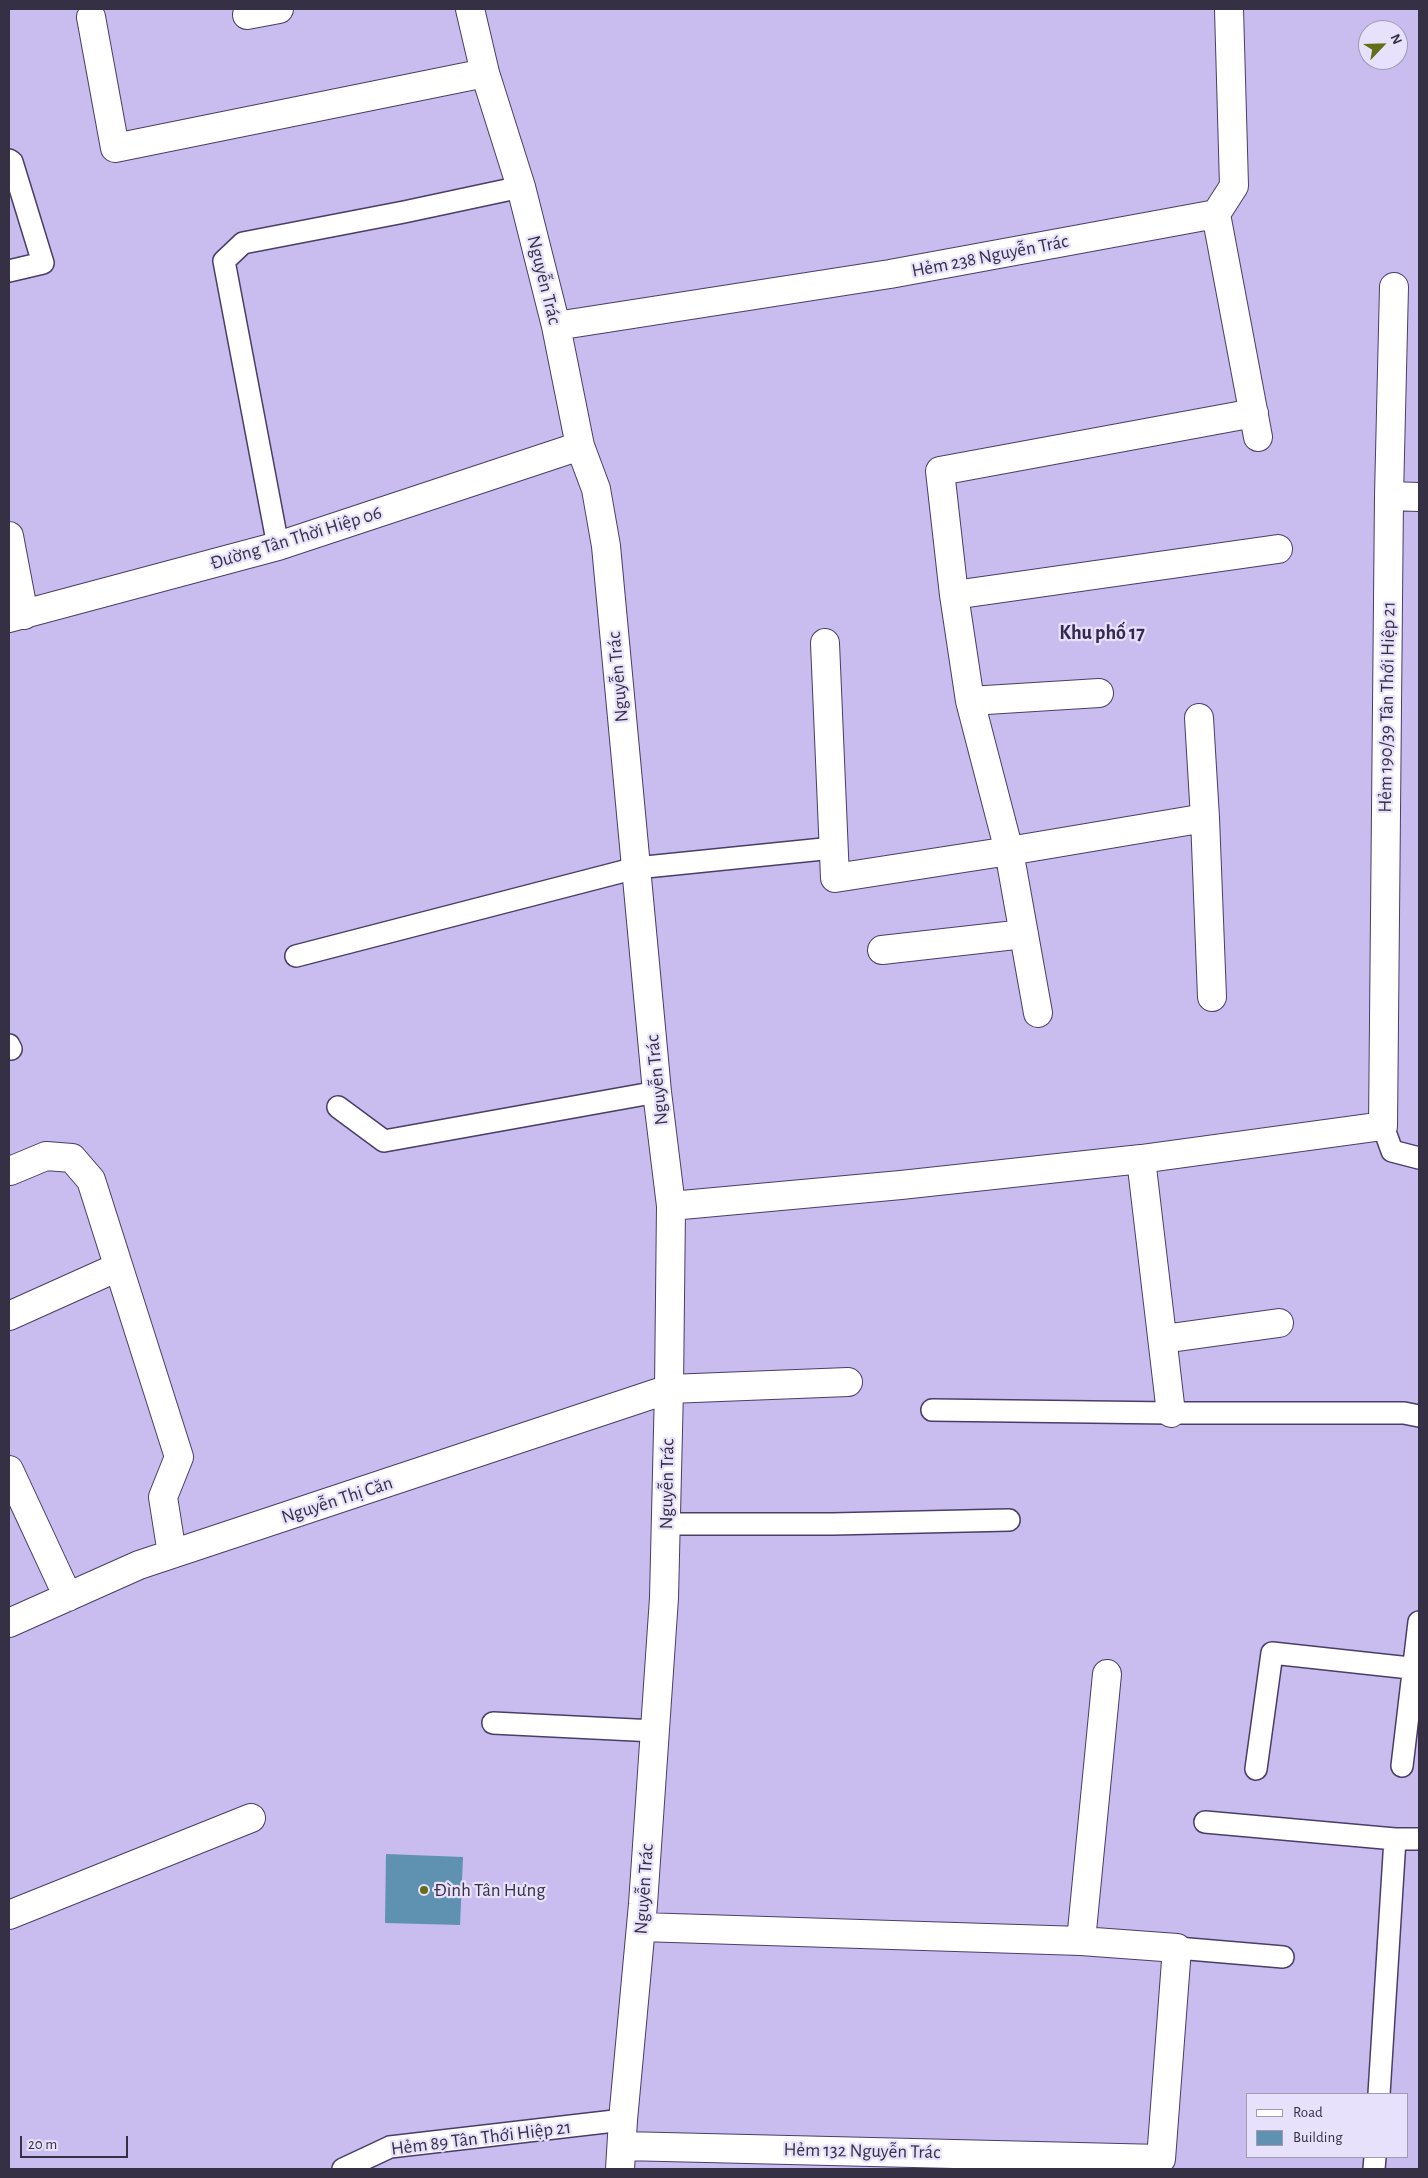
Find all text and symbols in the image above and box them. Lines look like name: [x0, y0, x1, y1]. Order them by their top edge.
north arrow: [1358, 20, 1408, 70]
text: N: [1387, 32, 1404, 47]
street label: Hẻm 238 Nguyễn Trác: [910, 230, 1070, 282]
street label: Nguyễn Trác: [522, 233, 566, 327]
street label: Đường Tân Thời Hiệp 06: [207, 501, 385, 575]
street label: Hẻm 190/39 Tân Thới Hiệp 21: [1374, 601, 1400, 813]
district label: Khu phố 17: [1059, 621, 1145, 645]
street label: Nguyễn Trác: [603, 631, 633, 723]
street label: Nguyễn Trác: [641, 1034, 673, 1126]
street label: Nguyễn Trác: [655, 1438, 679, 1530]
street label: Nguyễn Thị Căn: [278, 1471, 396, 1529]
street label: Nguyễn Trác: [629, 1843, 659, 1935]
place label: Đình Tân Hưng: [434, 1879, 546, 1901]
marker: Đình Tân Hưng: [418, 1884, 430, 1896]
legend: [1246, 2093, 1408, 2158]
text: Road: [1293, 2105, 1323, 2120]
street label: Hẻm 89 Tân Thới Hiệp 21: [390, 2116, 572, 2160]
scale bar: [22, 2126, 130, 2158]
text: Building: [1293, 2130, 1343, 2145]
text: 20 m: [28, 2137, 57, 2152]
street label: Hẻm 132 Nguyễn Trác: [783, 2138, 941, 2164]

